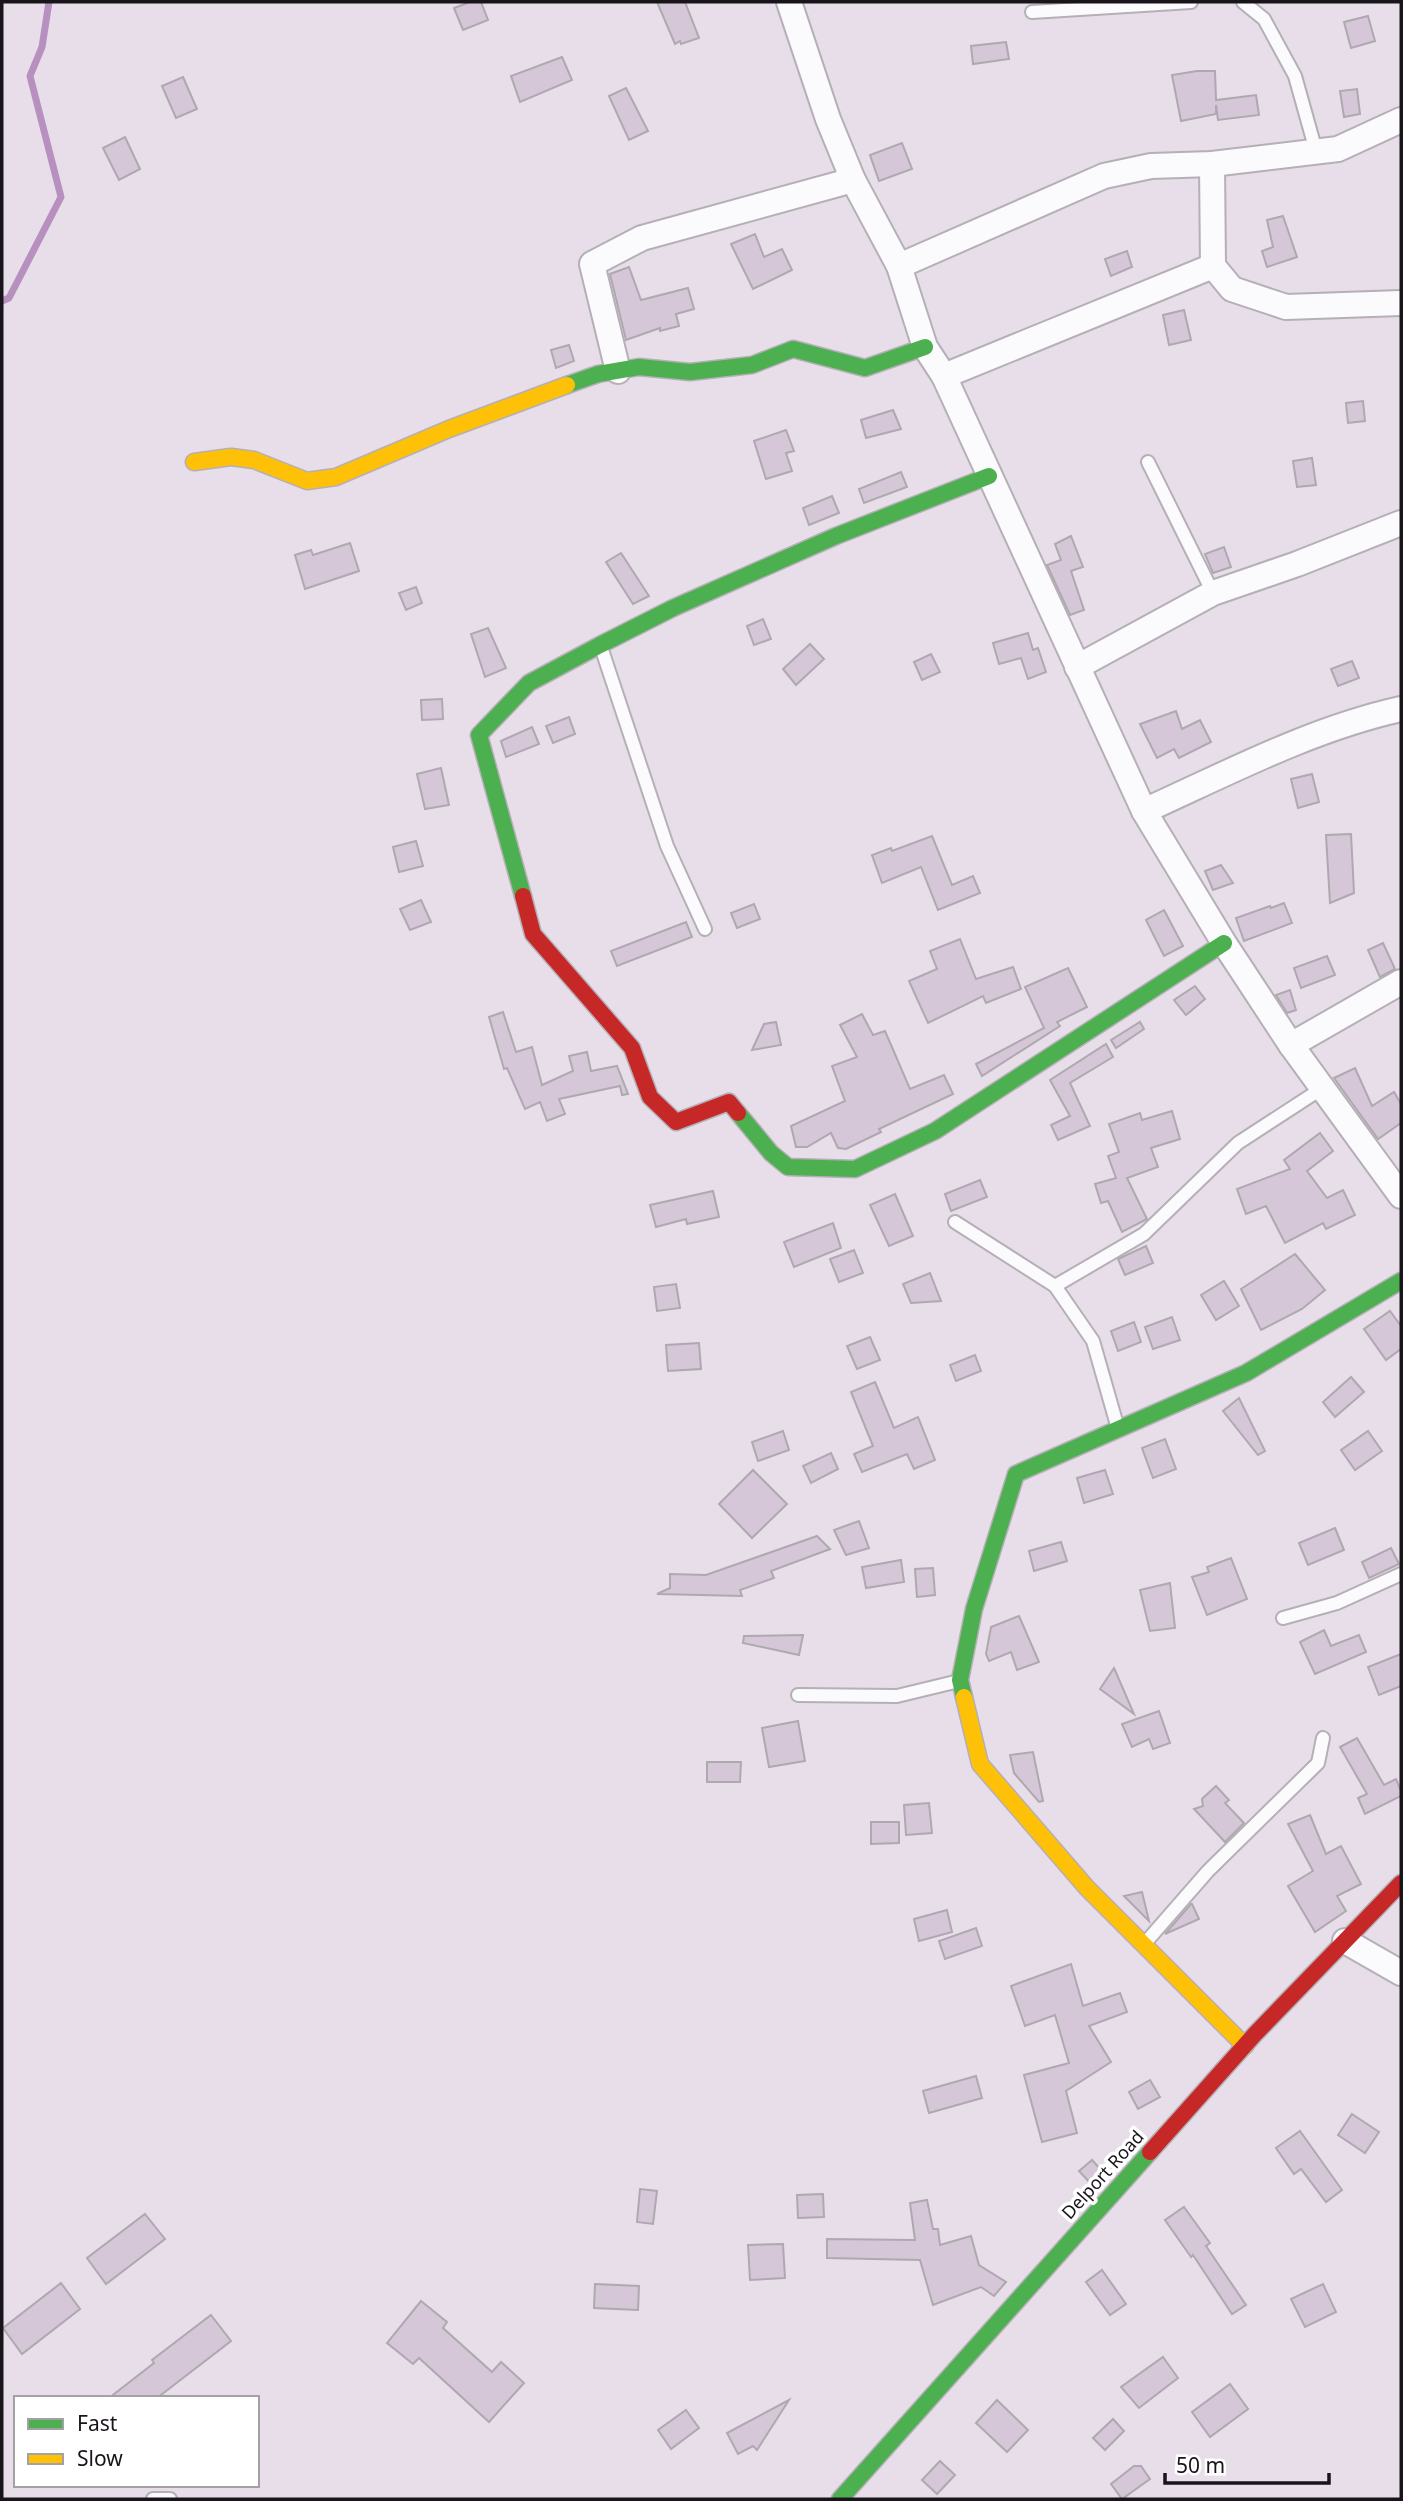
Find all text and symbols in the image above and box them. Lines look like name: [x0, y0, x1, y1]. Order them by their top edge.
street label: Delport Road: [1056, 2125, 1149, 2224]
legend: [14, 2396, 259, 2487]
text: Fast: [77, 2409, 118, 2437]
scale bar: [1165, 2442, 1330, 2486]
text: Slow: [77, 2444, 123, 2472]
text: 50 m: [1176, 2451, 1225, 2479]

